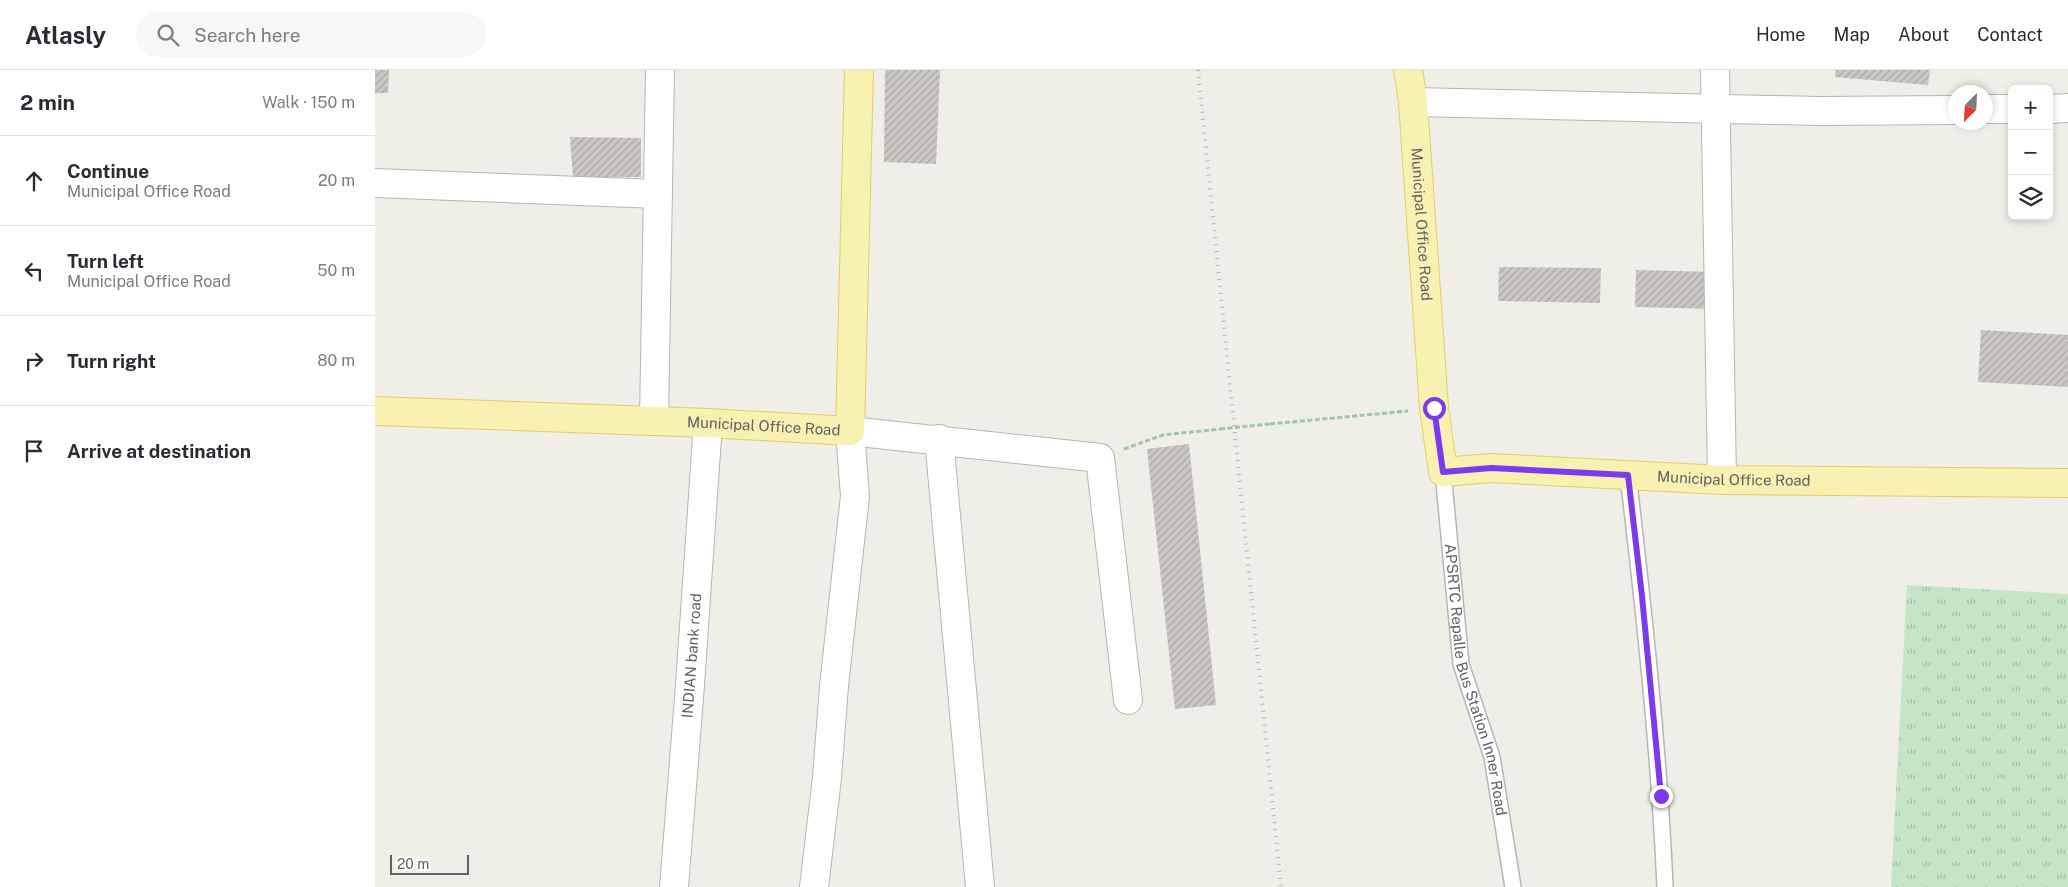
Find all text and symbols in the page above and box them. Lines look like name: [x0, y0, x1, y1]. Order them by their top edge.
search box: [136, 12, 486, 57]
text: Atlasly: [25, 21, 106, 49]
icon: search: [154, 21, 182, 49]
text: Search here: [194, 24, 301, 46]
text: Home: [1756, 24, 1806, 45]
text: Map: [1834, 24, 1870, 45]
text: About: [1898, 24, 1949, 45]
text: Contact: [1977, 24, 2043, 45]
north arrow: [1948, 85, 1993, 130]
map controls: [2008, 85, 2053, 220]
button: +: [2008, 85, 2053, 130]
text: 2 min: [20, 90, 75, 115]
text: Walk · 150 m: [262, 93, 355, 112]
button: −: [2008, 130, 2053, 175]
street label: Municipal Office Road: [1408, 147, 1436, 301]
text: Continue: [67, 160, 149, 182]
icon: ahead: [20, 167, 48, 195]
text: 20 m: [318, 171, 355, 190]
button: layers: [2008, 175, 2053, 220]
text: Municipal Office Road: [67, 182, 231, 201]
text: Turn left: [67, 250, 144, 272]
icon: left: [20, 257, 48, 285]
text: 50 m: [317, 261, 355, 280]
text: Municipal Office Road: [67, 272, 231, 291]
icon: right: [20, 347, 48, 375]
text: Turn right: [67, 350, 156, 372]
text: 80 m: [317, 351, 355, 370]
route start: [1423, 397, 1446, 420]
street label: Municipal Office Road: [687, 413, 841, 438]
icon: arrive: [20, 437, 48, 465]
text: Arrive at destination: [67, 440, 251, 462]
street label: Municipal Office Road: [1657, 468, 1811, 489]
street label: APSRTC Repalle Bus Station Inner Road: [1442, 543, 1510, 817]
street label: INDIAN bank road: [678, 593, 704, 719]
route end: [1650, 785, 1673, 808]
scale bar: [390, 852, 469, 875]
text: 20 m: [397, 856, 429, 872]

